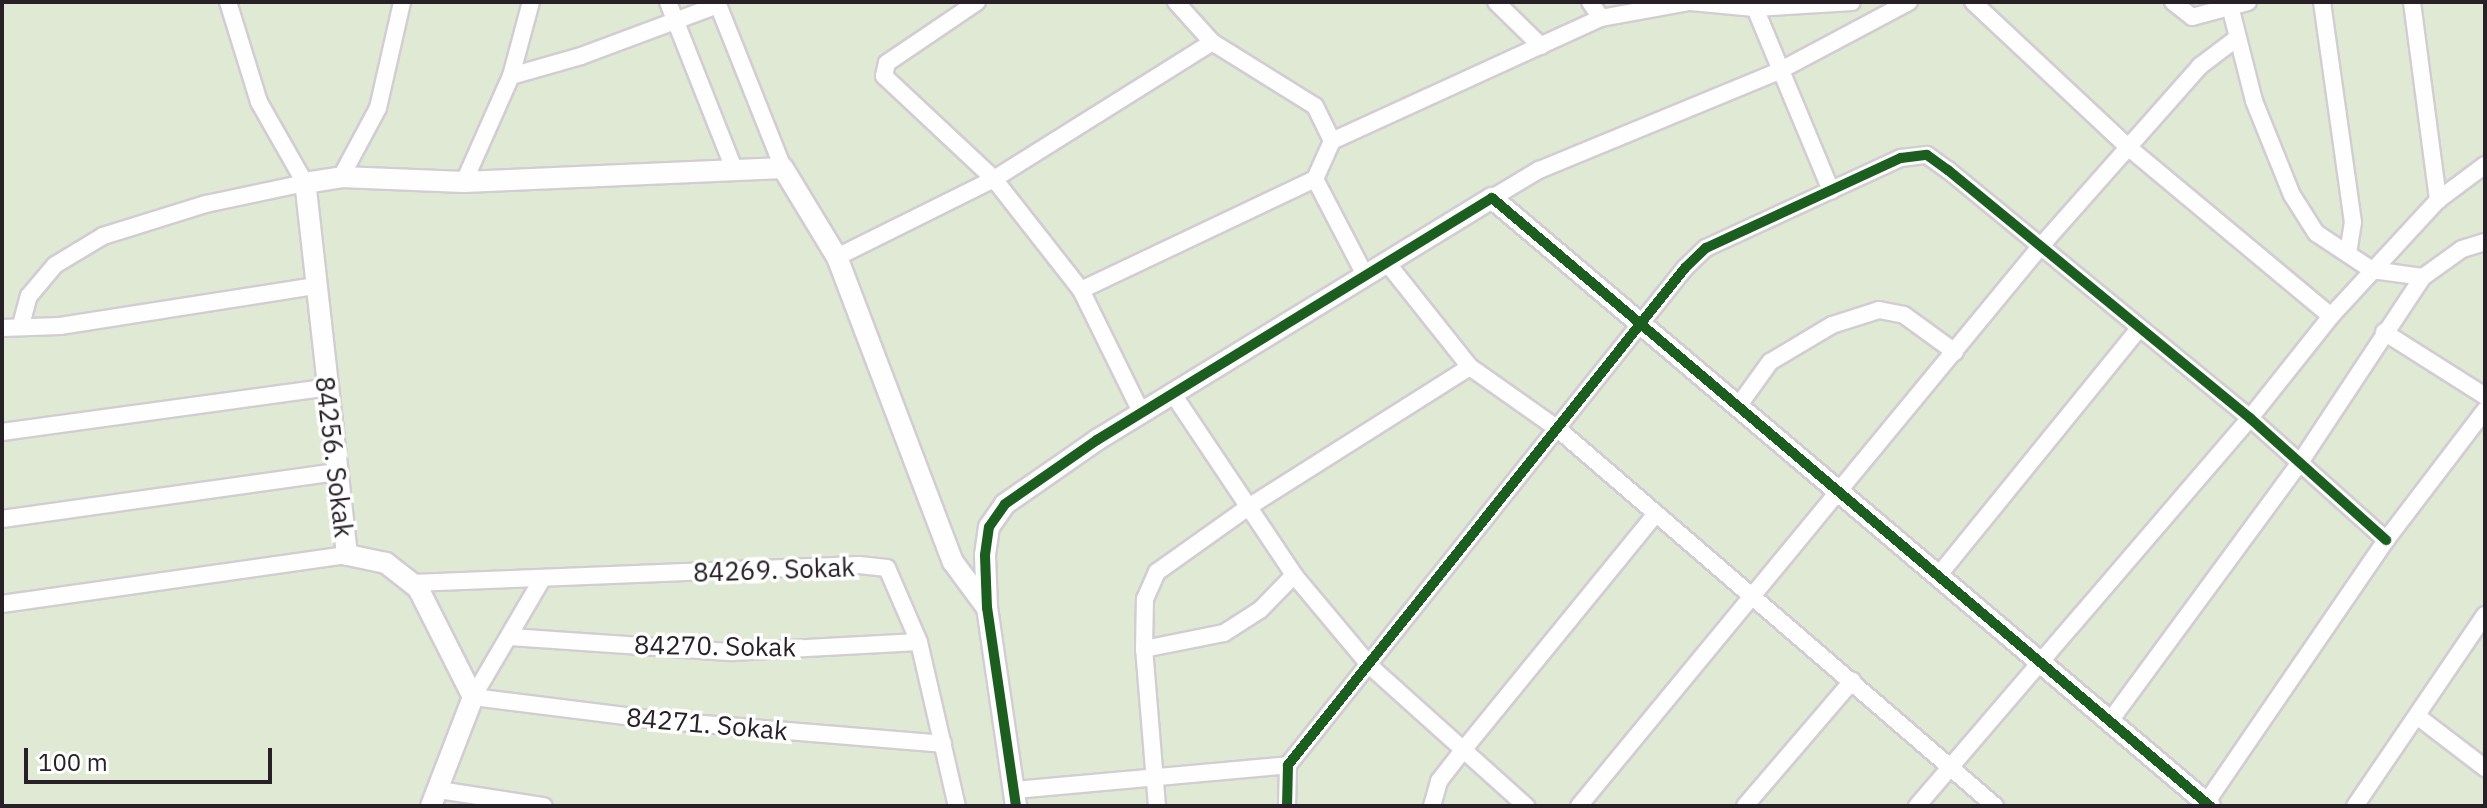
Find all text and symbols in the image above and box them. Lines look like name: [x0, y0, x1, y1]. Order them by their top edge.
street label: 84256. Sokak: [309, 375, 359, 539]
street label: 84269. Sokak: [692, 552, 856, 588]
street label: 84270. Sokak: [634, 629, 796, 663]
street label: 84271. Sokak: [625, 701, 789, 747]
scale bar: [28, 732, 276, 782]
text: 100 m: [38, 746, 108, 778]

